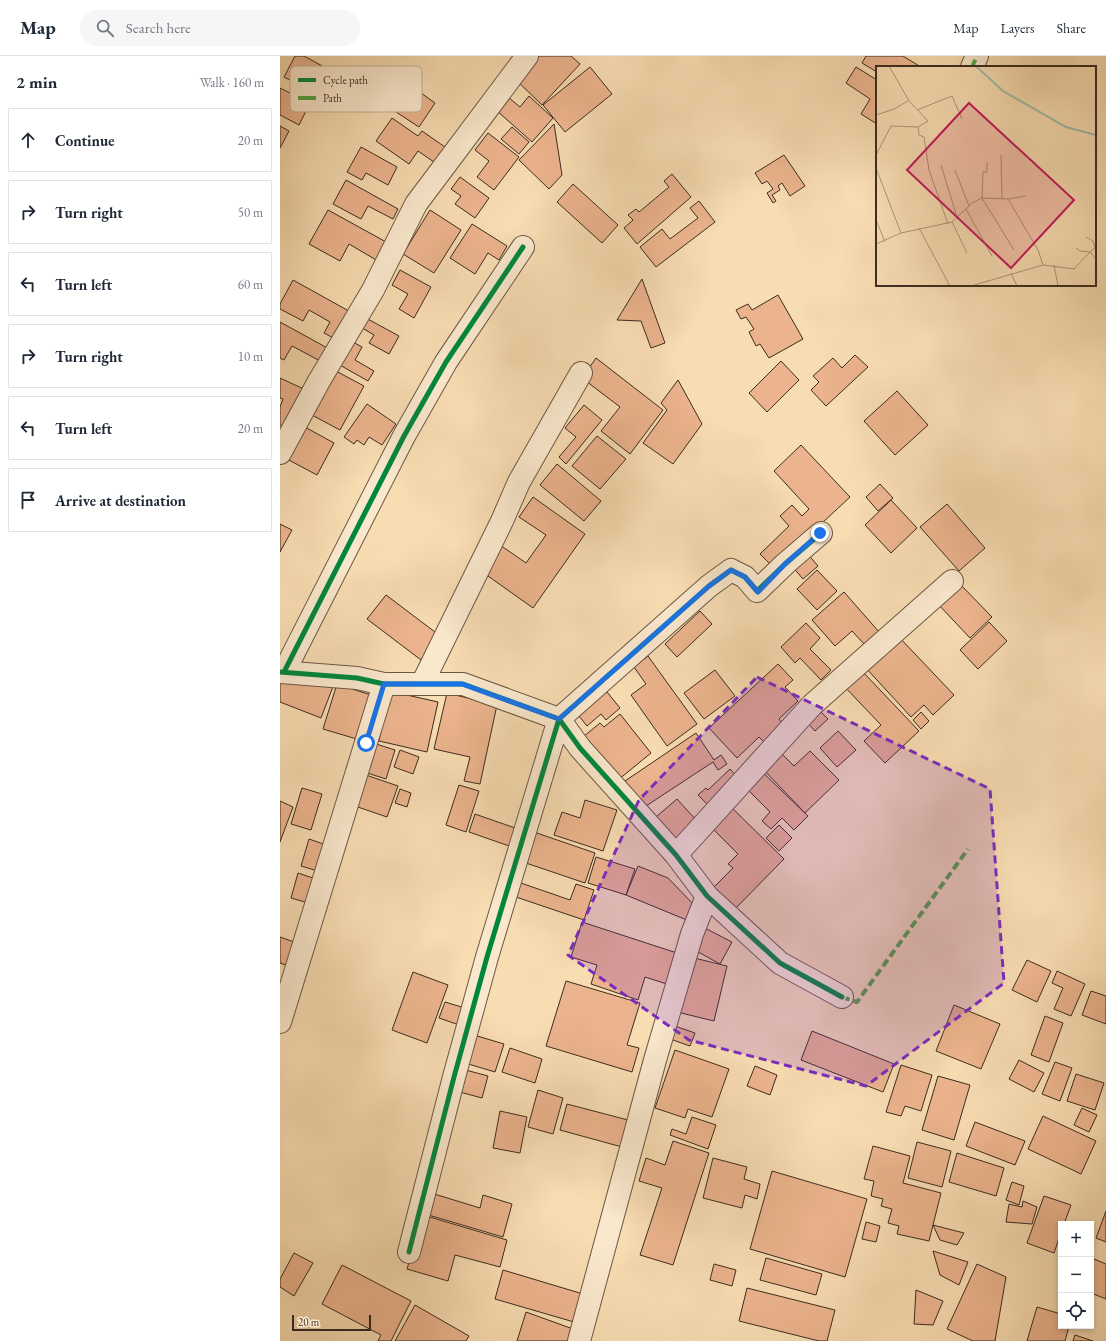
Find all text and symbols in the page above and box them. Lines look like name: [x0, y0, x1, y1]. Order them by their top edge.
search box: [80, 10, 360, 46]
text: Map: [20, 15, 56, 40]
icon: search: [94, 17, 116, 39]
text: Search here: [126, 18, 191, 37]
text: Map: [953, 19, 978, 37]
text: Layers: [1000, 19, 1035, 37]
text: Share: [1057, 19, 1086, 37]
legend: [290, 66, 422, 112]
inset map: [876, 66, 1096, 286]
text: 2 min: [16, 71, 57, 93]
text: Cycle path: [323, 73, 368, 87]
text: Walk · 160 m: [200, 74, 264, 91]
text: Path: [323, 91, 342, 105]
icon: ahead: [17, 129, 39, 151]
text: Continue: [55, 131, 115, 150]
text: 20 m: [238, 132, 263, 149]
icon: right: [17, 201, 39, 223]
text: Turn right: [55, 203, 123, 222]
text: 50 m: [238, 204, 263, 221]
icon: left: [17, 273, 39, 295]
text: Turn left: [55, 275, 112, 294]
text: 60 m: [238, 276, 263, 293]
icon: right: [17, 345, 39, 367]
text: Turn right: [55, 347, 123, 366]
text: 10 m: [238, 348, 263, 365]
icon: left: [17, 417, 39, 439]
text: Turn left: [55, 419, 112, 438]
text: 20 m: [238, 420, 263, 437]
icon: arrive: [17, 489, 39, 511]
text: Arrive at destination: [55, 491, 186, 510]
route end: [811, 524, 829, 542]
route start: [357, 734, 375, 752]
map controls: [1058, 1221, 1094, 1329]
button: +: [1058, 1221, 1094, 1257]
button: −: [1058, 1257, 1094, 1293]
button: locate: [1058, 1293, 1094, 1329]
scale bar: [292, 1313, 371, 1332]
text: 20 m: [298, 1315, 319, 1329]

